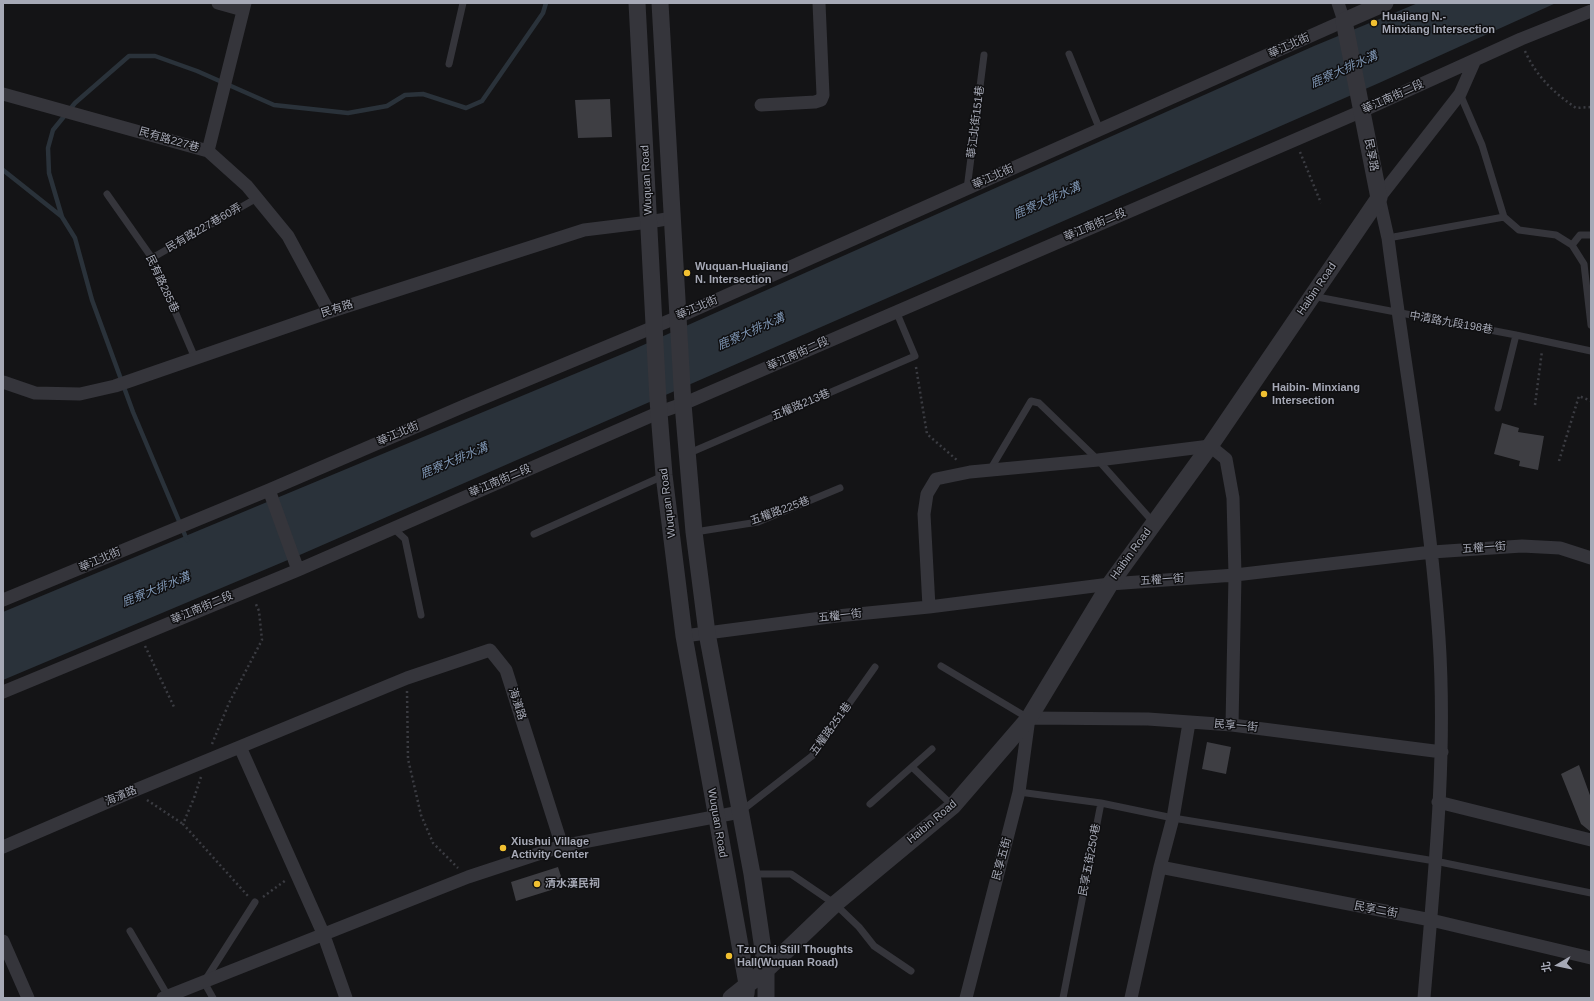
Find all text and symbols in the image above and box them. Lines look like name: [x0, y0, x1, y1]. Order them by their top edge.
place label: Huajiang N.- Minxiang Intersection: [1382, 10, 1495, 36]
marker: Huajiang N.- Minxiang Intersection: [1369, 18, 1379, 28]
street label: 華江北街: [1266, 31, 1312, 61]
water label: 鹿寮大排水溝: [1308, 49, 1380, 91]
street label: 華江南街二段: [1360, 78, 1426, 116]
street label: 華江北街151巷: [965, 85, 987, 159]
street label: 民有路227巷: [137, 125, 201, 155]
street label: 民享路: [1361, 138, 1381, 172]
street label: Wuquan Road: [639, 145, 655, 215]
street label: 華江北街: [970, 162, 1016, 192]
water label: 鹿寮大排水溝: [1011, 180, 1083, 222]
street label: 民有路227巷60弄: [164, 201, 244, 255]
street label: 華江南街二段: [1062, 206, 1128, 244]
street label: 民有路285巷: [143, 253, 181, 315]
place label: Wuquan-Huajiang N. Intersection: [695, 260, 788, 286]
street label: Haibin Road: [1295, 260, 1339, 318]
marker: Wuquan-Huajiang N. Intersection: [682, 268, 692, 278]
street label: 華江北街: [674, 293, 720, 323]
street label: 民有路: [319, 298, 355, 320]
street label: 中清路九段198巷: [1408, 309, 1494, 337]
water label: 鹿寮大排水溝: [715, 311, 787, 353]
street label: 華江南街二段: [765, 335, 831, 373]
place label: Haibin- Minxiang Intersection: [1272, 381, 1360, 407]
street label: 五權路213巷: [770, 387, 832, 423]
marker: Haibin- Minxiang Intersection: [1259, 389, 1269, 399]
street label: 華江北街: [375, 419, 421, 449]
water label: 鹿寮大排水溝: [418, 440, 490, 482]
street label: 華江南街二段: [467, 462, 533, 500]
street label: Wuquan Road: [657, 467, 679, 539]
street label: 五權路225巷: [748, 494, 812, 528]
street label: Haibin Road: [1108, 526, 1154, 582]
street label: 五權一街: [1462, 540, 1506, 556]
street label: 華江北街: [77, 545, 123, 575]
water label: 鹿寮大排水溝: [120, 570, 192, 610]
street label: 五權一街: [1140, 572, 1184, 588]
street label: 華江南街二段: [169, 589, 235, 627]
street label: 五權一街: [817, 607, 863, 625]
street label: 海濱路: [506, 686, 528, 722]
street label: 五權路251巷: [807, 700, 855, 758]
street label: 民享一街: [1214, 718, 1258, 734]
street label: 海濱路: [103, 783, 139, 809]
street label: Wuquan Road: [704, 787, 730, 859]
street label: Haibin Road: [905, 797, 959, 847]
street label: 民享五街250巷: [1077, 823, 1103, 897]
place label: Xiushui Village Activity Center: [511, 835, 589, 861]
street label: 民享五街: [990, 836, 1014, 882]
marker: Xiushui Village Activity Center: [498, 843, 508, 853]
place label: 清水漢民祠: [545, 877, 600, 891]
marker: 清水漢民祠: [532, 879, 542, 889]
street label: 民享二街: [1353, 899, 1399, 921]
place label: Tzu Chi Still Thoughts Hall(Wuquan Road): [737, 943, 853, 969]
north arrow: [1538, 945, 1578, 985]
marker: Tzu Chi Still Thoughts Hall(Wuquan Road): [724, 951, 734, 961]
text: 北: [1539, 961, 1553, 973]

